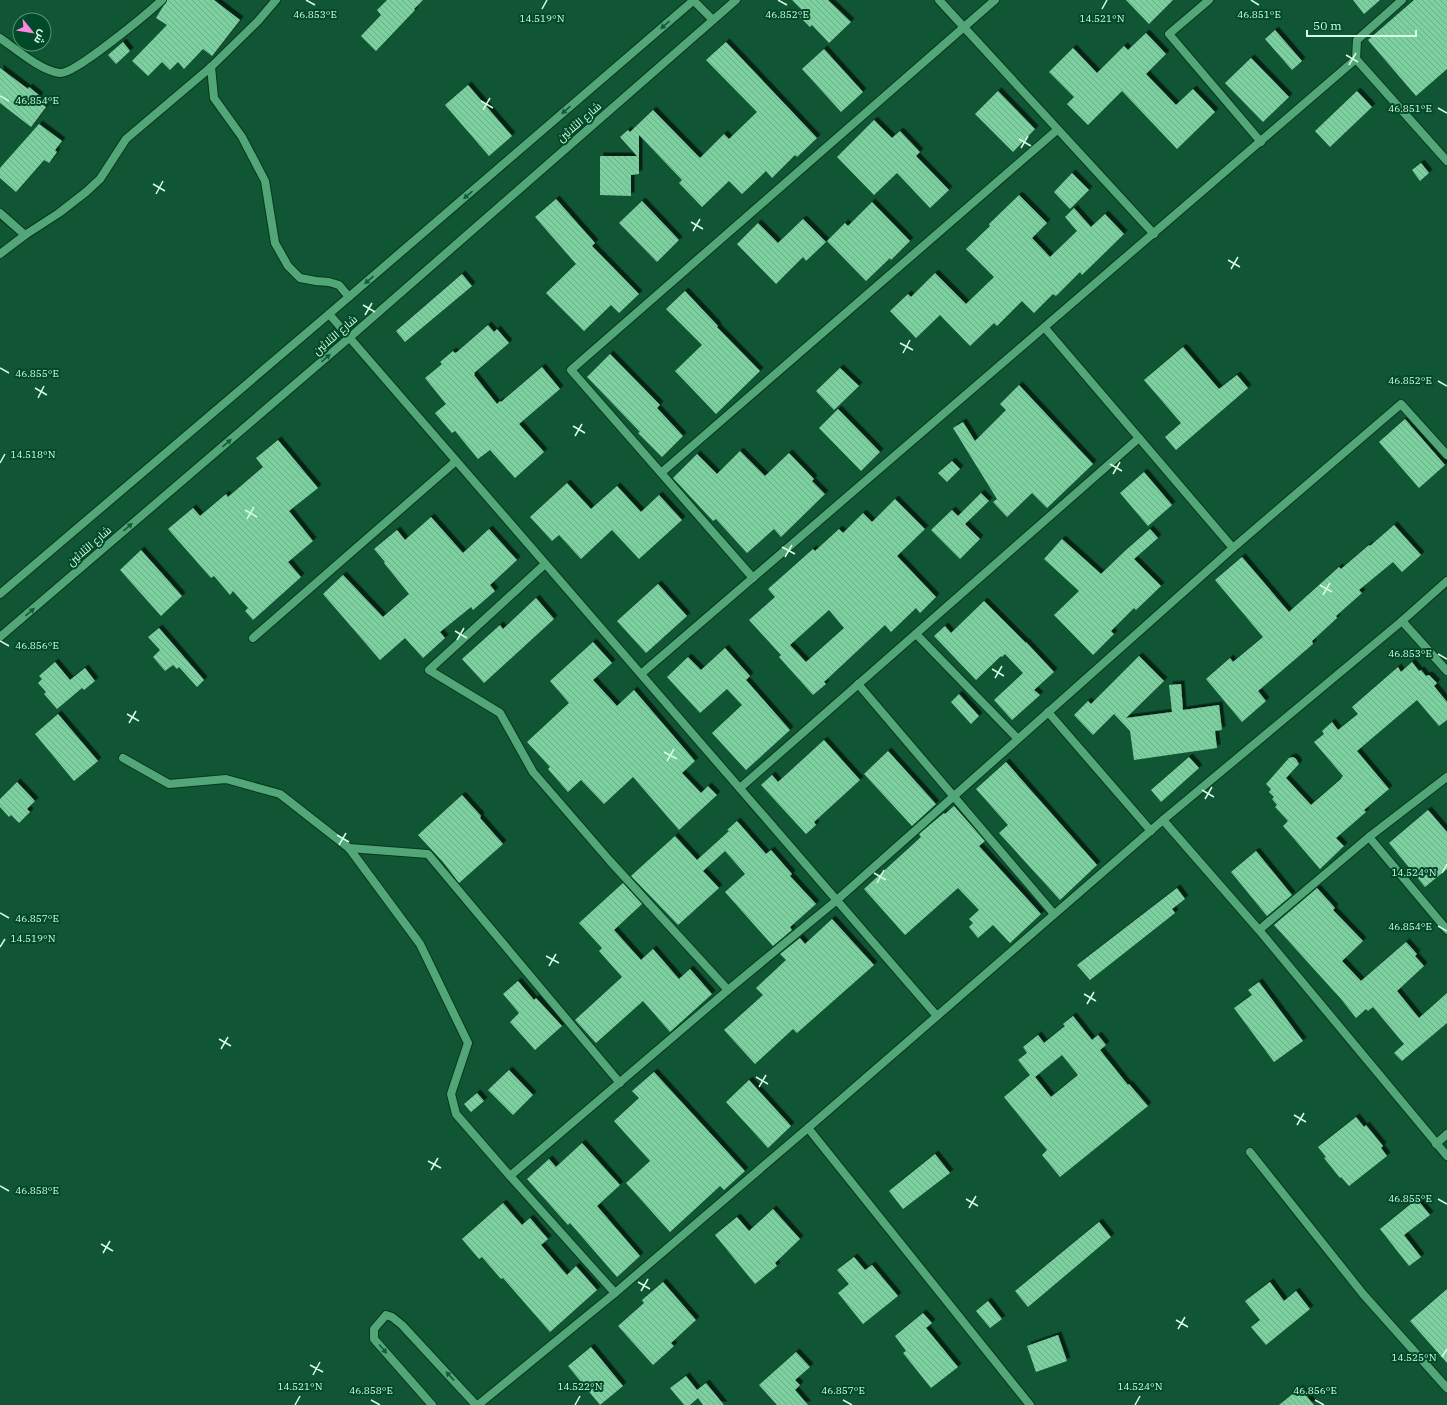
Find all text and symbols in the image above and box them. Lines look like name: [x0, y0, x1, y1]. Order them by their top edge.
text: 46.853°E: [293, 8, 337, 21]
text: 46.852°E: [765, 8, 809, 21]
text: 46.851°E: [1237, 8, 1281, 21]
north arrow: [12, 12, 52, 52]
text: 14.519°N: [519, 12, 565, 25]
text: 14.521°N: [1079, 12, 1125, 25]
scale bar: [1307, 12, 1416, 38]
text: 50 m: [1313, 18, 1342, 33]
one-way arrow: [659, 21, 670, 30]
text: ش: [31, 27, 50, 47]
text: 46.854°E: [15, 94, 59, 107]
street label: شارع الثلاثين: [554, 99, 605, 146]
text: 46.851°E: [1388, 102, 1432, 115]
one-way arrow: [561, 106, 571, 115]
one-way arrow: [462, 190, 473, 199]
one-way arrow: [364, 275, 374, 284]
street label: شارع الثلاثين: [310, 312, 361, 359]
one-way arrow: [320, 353, 331, 362]
text: 46.855°E: [15, 367, 59, 380]
text: 46.852°E: [1388, 374, 1432, 387]
one-way arrow: [222, 438, 232, 447]
text: 14.518°N: [10, 448, 56, 461]
street label: شارع الثلاثين: [64, 523, 115, 570]
one-way arrow: [123, 523, 134, 532]
one-way arrow: [24, 607, 35, 616]
text: 46.856°E: [15, 639, 59, 652]
text: 46.853°E: [1388, 647, 1432, 660]
text: 14.524°N: [1391, 866, 1437, 879]
text: 46.857°E: [15, 912, 59, 925]
text: 46.854°E: [1388, 920, 1432, 933]
text: 14.519°N: [10, 932, 56, 945]
text: 46.858°E: [15, 1184, 59, 1197]
text: 46.855°E: [1388, 1192, 1432, 1205]
one-way arrow: [378, 1343, 387, 1354]
text: 14.525°N: [1391, 1351, 1437, 1364]
one-way arrow: [445, 1371, 454, 1382]
text: 14.521°N: [277, 1380, 323, 1393]
text: 14.522°N: [557, 1380, 603, 1393]
text: 14.524°N: [1117, 1380, 1163, 1393]
text: 46.858°E: [349, 1384, 393, 1397]
text: 46.857°E: [821, 1384, 865, 1397]
text: 46.856°E: [1293, 1384, 1337, 1397]

